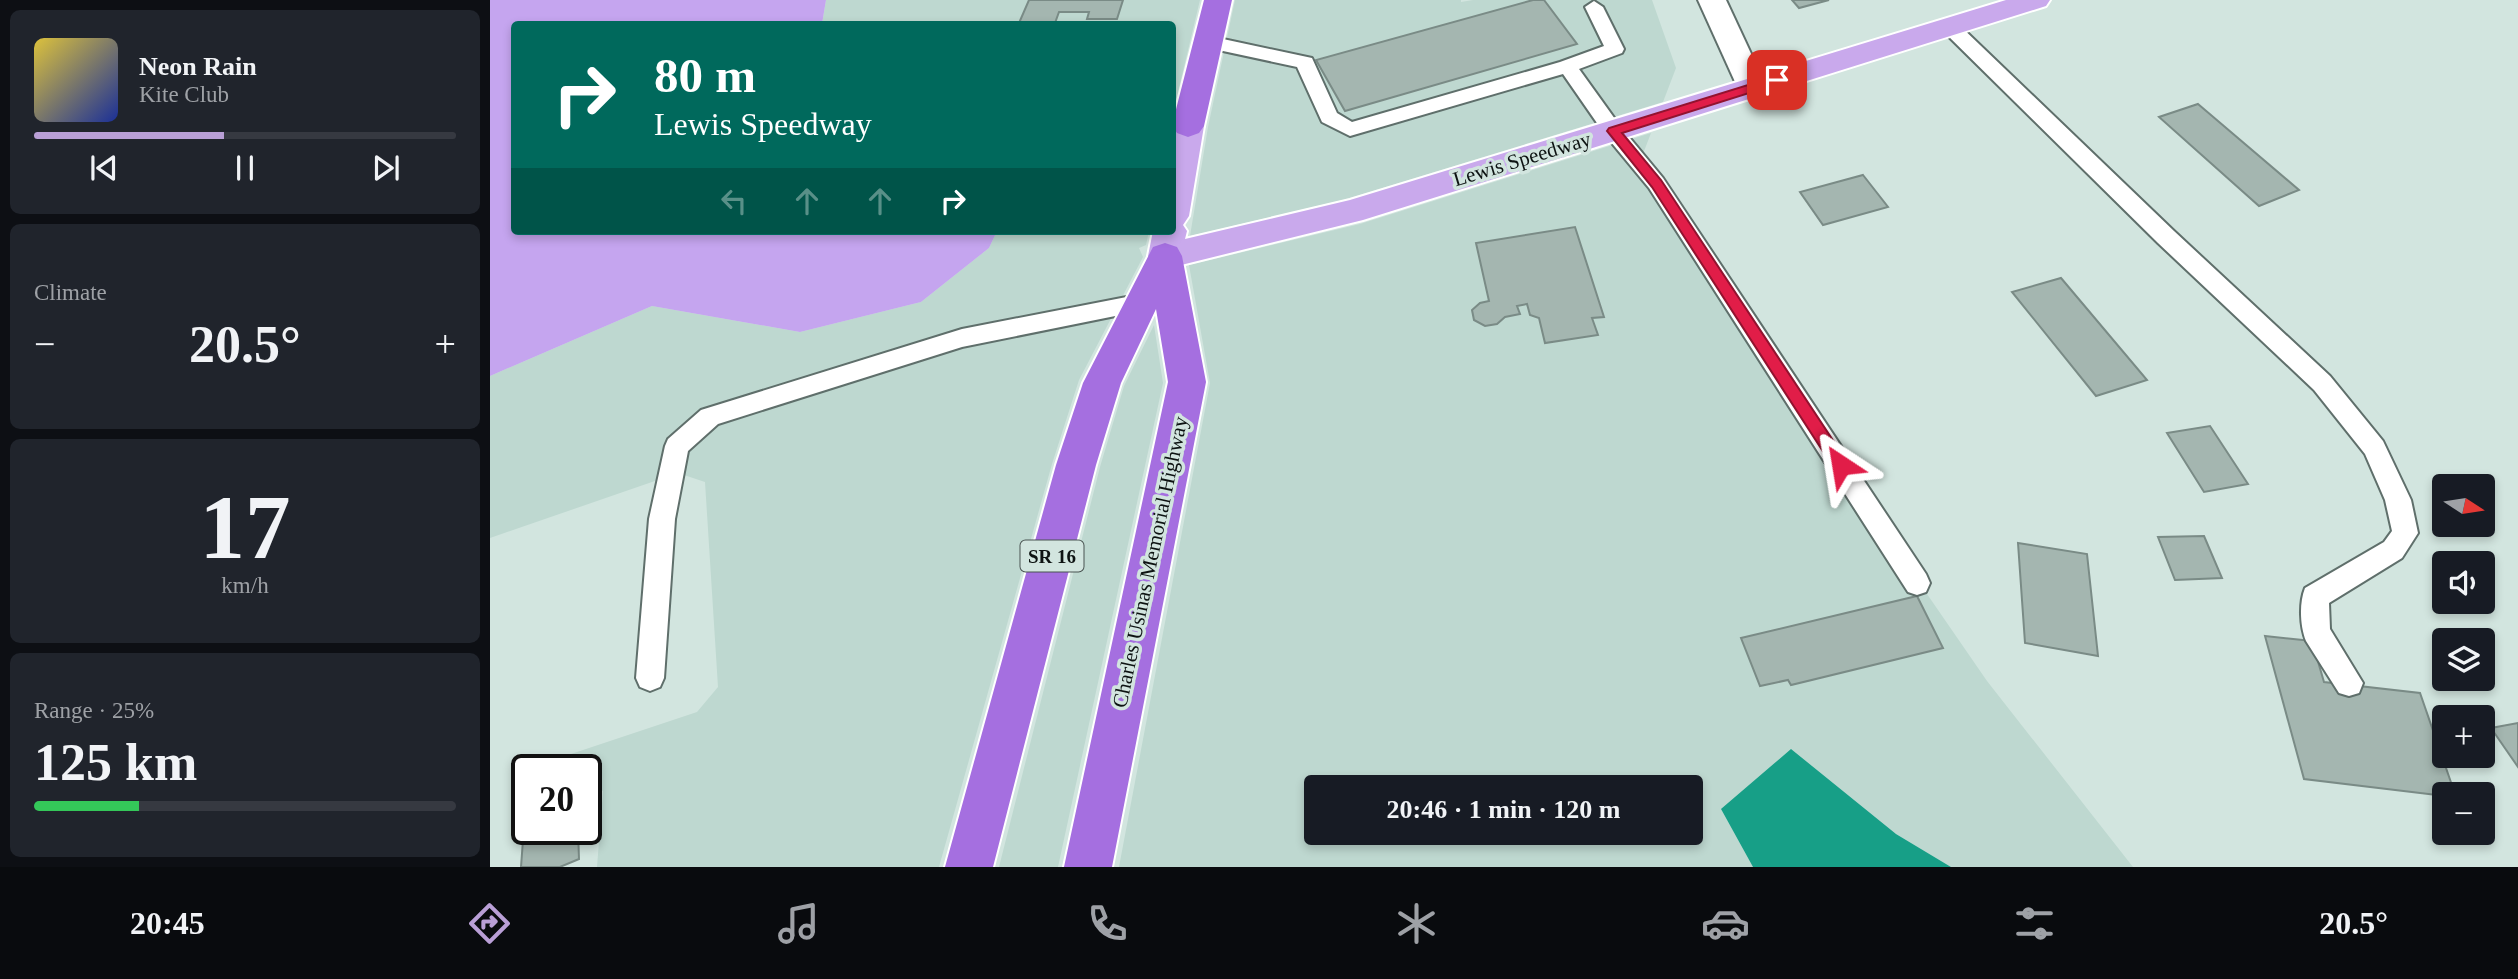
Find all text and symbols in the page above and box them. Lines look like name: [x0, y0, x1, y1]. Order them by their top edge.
text: 80 m: [654, 48, 756, 103]
icon: right: [539, 49, 630, 140]
pin: [1747, 50, 1807, 110]
text: Neon Rain: [139, 52, 257, 81]
icon: arrive: [1758, 61, 1796, 99]
text: Kite Club: [139, 82, 229, 107]
text: Lewis Speedway: [654, 106, 872, 142]
street label: Lewis Speedway: [1450, 126, 1594, 191]
icon: previous: [85, 149, 123, 187]
icon: pause: [226, 149, 264, 187]
icon: next: [367, 149, 405, 187]
icon: left: [715, 182, 753, 220]
icon: ahead: [788, 182, 826, 220]
icon: ahead: [861, 182, 899, 220]
icon: right: [934, 182, 972, 220]
text: Climate: [34, 280, 107, 305]
text: 20.5°: [189, 316, 301, 373]
text: −: [34, 323, 55, 365]
text: +: [435, 323, 456, 365]
street label: Charles Usinas Memorial Highway: [1107, 414, 1193, 710]
position arrow: [1804, 428, 1878, 502]
north arrow: [2432, 474, 2496, 537]
map controls: [2432, 474, 2495, 845]
text: 17: [200, 477, 291, 578]
road number: SR 16: [1020, 540, 1084, 572]
button: sound: [2432, 551, 2495, 614]
text: km/h: [221, 573, 269, 598]
button: layers: [2432, 628, 2495, 691]
text: Range · 25%: [34, 698, 154, 723]
button: +: [2432, 705, 2495, 768]
text: 125 km: [34, 734, 197, 791]
speed limit sign: 20: [511, 754, 602, 845]
button: −: [2432, 782, 2495, 845]
text: 20:46 · 1 min · 120 m: [1387, 795, 1621, 824]
icon: directions: [465, 899, 514, 948]
icon: music: [774, 899, 823, 948]
icon: phone: [1083, 899, 1132, 948]
icon: climate: [1392, 899, 1441, 948]
icon: car: [1701, 899, 1750, 948]
icon: filters: [2010, 899, 2059, 948]
text: 20:45: [130, 905, 205, 941]
text: 20.5°: [2319, 905, 2388, 941]

